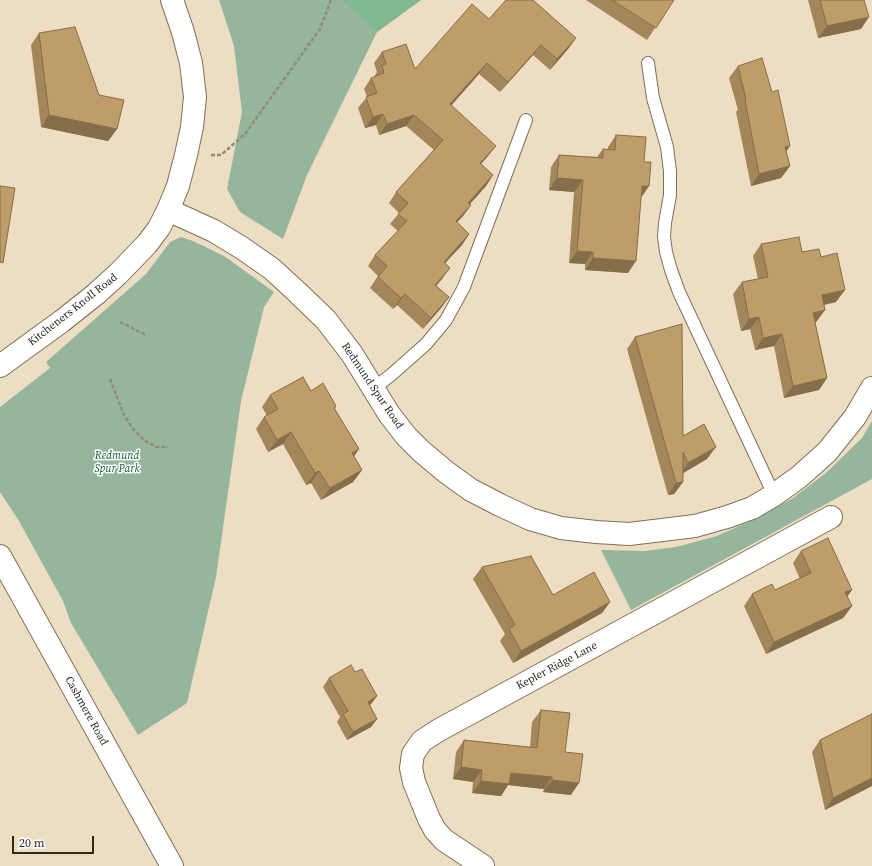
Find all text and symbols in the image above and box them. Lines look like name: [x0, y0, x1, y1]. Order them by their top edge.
street label: Kitcheners Knoll Road: [26, 271, 120, 349]
street label: Redmund Spur Road: [338, 340, 406, 432]
park label: Redmund Spur Park: [94, 449, 140, 475]
street label: Kepler Ridge Lane: [514, 639, 600, 693]
street label: Cashmere Road: [62, 674, 110, 748]
scale bar: [14, 828, 96, 854]
text: 20 m: [19, 835, 45, 851]

